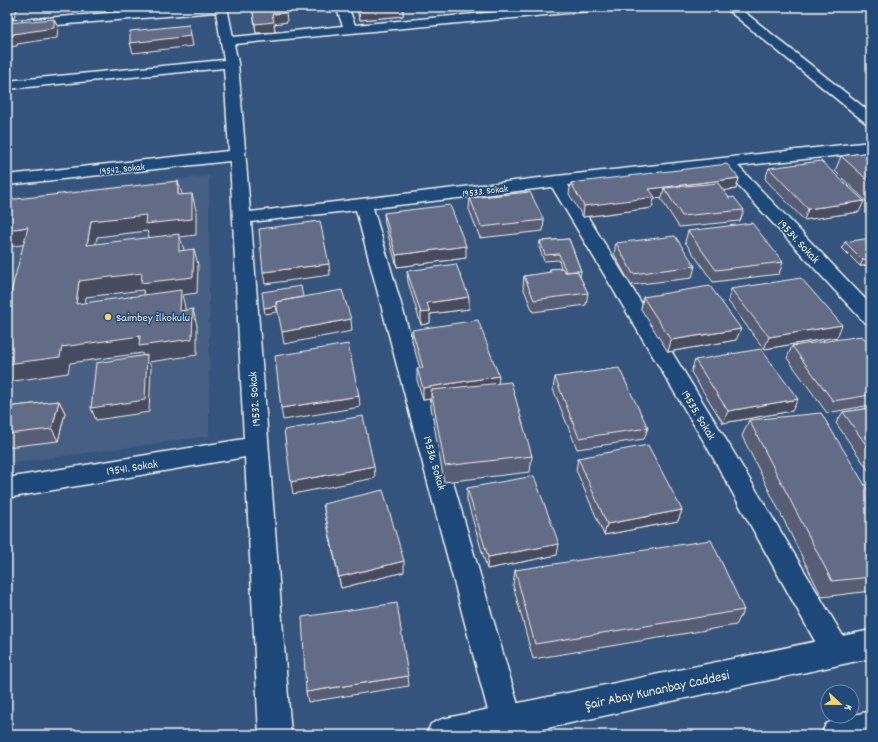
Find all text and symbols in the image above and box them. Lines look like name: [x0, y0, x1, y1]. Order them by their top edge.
street label: 19542. Sokak: [99, 161, 146, 179]
street label: 19533. Sokak: [462, 182, 509, 202]
street label: 19534. Sokak: [773, 216, 823, 268]
place label: Saimbey İlkokulu: [116, 310, 190, 327]
marker: Saimbey İlkokulu: [103, 312, 113, 322]
street label: 19532. Sokak: [245, 371, 266, 427]
street label: 19535. Sokak: [676, 388, 719, 444]
street label: 19536. Sokak: [418, 434, 449, 493]
street label: 19541. Sokak: [105, 456, 159, 481]
street label: Şair Abay Kunanbay Caddesi: [583, 666, 732, 716]
north arrow: [820, 684, 860, 724]
text: K: [839, 702, 856, 712]

